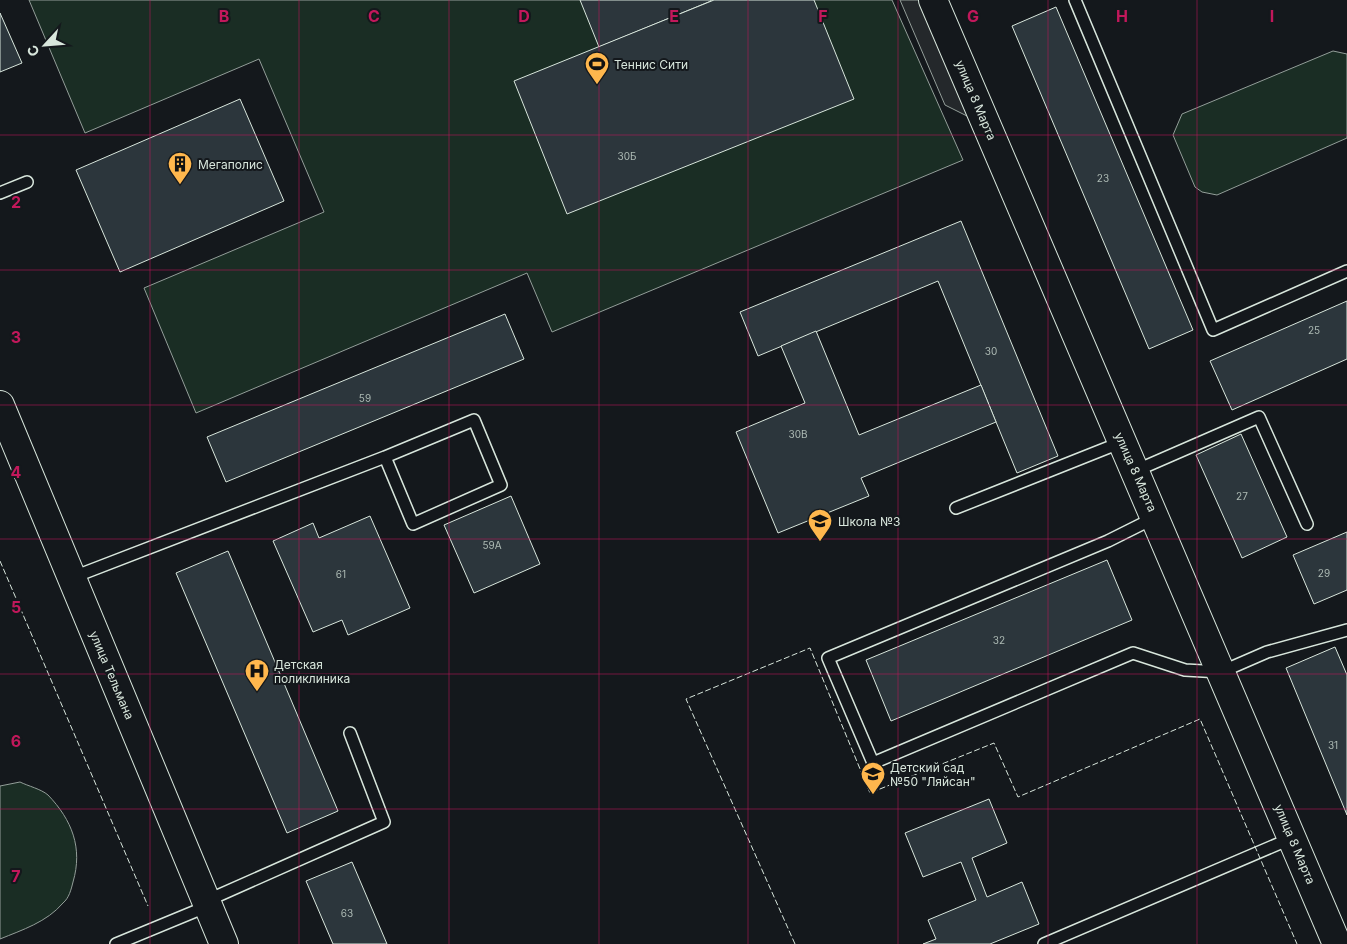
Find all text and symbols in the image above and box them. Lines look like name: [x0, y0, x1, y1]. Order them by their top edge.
text: B: [219, 6, 229, 26]
text: C: [368, 6, 380, 26]
text: D: [518, 6, 530, 26]
text: E: [669, 6, 679, 26]
text: F: [818, 6, 828, 26]
text: G: [967, 6, 979, 26]
text: H: [1116, 6, 1128, 26]
text: I: [1270, 6, 1274, 26]
north arrow: [20, 20, 70, 70]
text: С: [23, 43, 43, 59]
sports icon: Теннис Сити: [584, 51, 610, 85]
place label: Теннис Сити: [614, 57, 688, 72]
street label: улица 8 Марта: [952, 58, 1000, 142]
house number: 30Б: [618, 150, 636, 162]
building icon: Мегаполис: [167, 151, 193, 185]
place label: Мегаполис: [198, 157, 263, 172]
house number: 23: [1097, 172, 1109, 184]
text: 2: [11, 192, 21, 212]
house number: 25: [1308, 324, 1320, 336]
text: 3: [11, 327, 21, 347]
house number: 30: [985, 345, 997, 357]
house number: 59: [359, 392, 371, 404]
house number: 30В: [788, 428, 808, 440]
street label: улица 8 Марта: [1112, 430, 1160, 514]
text: 4: [11, 462, 22, 482]
house number: 27: [1236, 490, 1248, 502]
school or university icon: Школа №3: [807, 508, 833, 542]
place label: Школа №3: [838, 514, 900, 529]
house number: 59А: [482, 539, 502, 551]
house number: 29: [1318, 567, 1330, 579]
house number: 61: [336, 568, 346, 580]
text: 5: [11, 597, 21, 617]
street label: улица Тельмана: [87, 628, 137, 722]
house number: 32: [993, 634, 1005, 646]
place label: Детская поликлиника: [274, 657, 350, 686]
hospital icon: Детская поликлиника: [244, 658, 270, 692]
text: 6: [11, 731, 21, 751]
house number: 31: [1328, 739, 1338, 751]
place label: Детский сад №50 "Ляйсан": [890, 760, 976, 789]
school or university icon: Детский сад №50 "Ляйсан": [860, 761, 886, 795]
street label: улица 8 Марта: [1271, 802, 1319, 886]
text: 7: [11, 866, 21, 886]
house number: 63: [341, 907, 353, 919]

